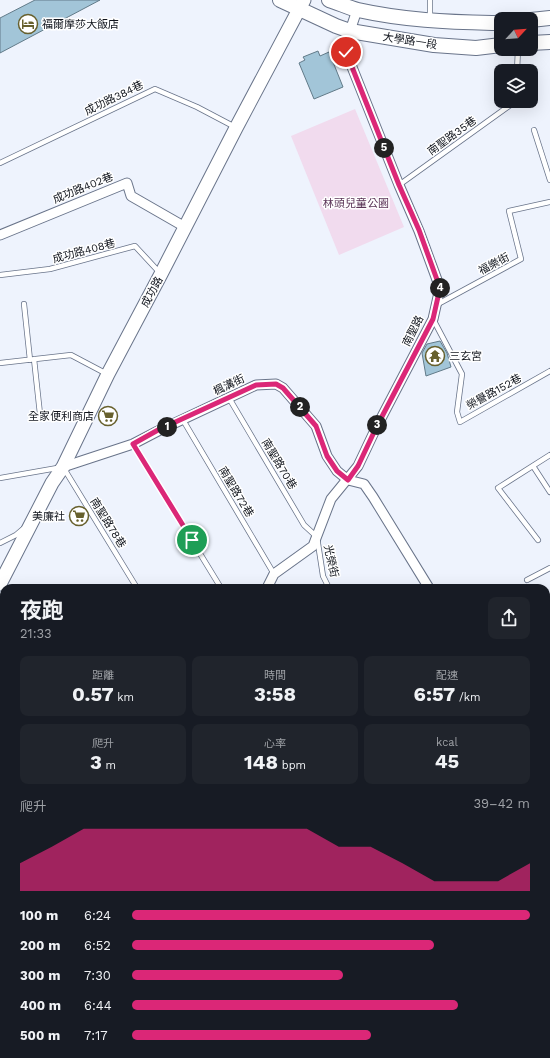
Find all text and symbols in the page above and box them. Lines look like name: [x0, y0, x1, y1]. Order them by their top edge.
north arrow: [494, 12, 538, 56]
map controls: [494, 12, 538, 108]
hotel icon: 福爾摩莎大飯店: [17, 13, 39, 35]
place label: 福爾摩莎大飯店: [42, 18, 119, 31]
street label: 大學路一段: [382, 30, 438, 52]
pin: [329, 35, 363, 69]
icon: check: [335, 41, 357, 63]
button: layers: [494, 64, 538, 108]
street label: 成功路384巷: [82, 78, 146, 118]
street label: 南聖路35巷: [425, 114, 479, 158]
pin: 5: [374, 138, 394, 158]
text: 5: [381, 141, 387, 154]
street label: 成功路402巷: [51, 170, 115, 206]
park label: 林頭兒童公園: [323, 197, 389, 210]
street label: 成功路408巷: [51, 236, 117, 266]
street label: 福樂街: [476, 251, 512, 277]
street label: 成功路: [139, 274, 165, 310]
pin: 4: [430, 278, 450, 298]
text: 4: [436, 281, 444, 294]
street label: 南聖路: [400, 313, 426, 349]
temple icon: 三玄宮: [424, 345, 446, 367]
place label: 三玄宮: [449, 350, 482, 363]
street label: 楓溝街: [211, 372, 247, 398]
street label: 榮譽路152巷: [464, 372, 524, 412]
pin: 2: [290, 397, 310, 417]
text: 2: [297, 400, 303, 413]
supermarket icon: 全家便利商店: [97, 405, 119, 427]
place label: 全家便利商店: [28, 410, 94, 423]
pin: 3: [367, 415, 387, 435]
pin: 1: [157, 417, 177, 437]
text: 3: [374, 418, 380, 431]
text: 1: [165, 420, 169, 433]
street label: 南聖路70巷: [259, 436, 299, 492]
street label: 南聖路72巷: [216, 464, 256, 520]
street label: 南聖路78巷: [87, 495, 129, 551]
supermarket icon: 美廉社: [68, 505, 90, 527]
place label: 美廉社: [32, 510, 65, 523]
pin: [175, 523, 209, 557]
icon: arrive: [181, 529, 203, 551]
street label: 光榮街: [321, 543, 341, 579]
button: share: [488, 597, 530, 639]
text: 夜跑: [20, 598, 64, 623]
text: 21:33: [20, 626, 52, 641]
text: 距離: [92, 669, 114, 682]
text: 時間: [264, 669, 286, 682]
text: 配速: [436, 669, 458, 682]
text: 0.57: [72, 682, 114, 706]
text: 3:58: [254, 682, 296, 706]
text: 6:57: [414, 682, 455, 706]
text: km: [114, 691, 134, 704]
text: /km: [455, 691, 480, 704]
text: kcal: [436, 736, 458, 749]
text: 爬升: [92, 737, 114, 750]
text: 心率: [264, 737, 286, 750]
text: 45: [435, 749, 459, 773]
text: 3: [90, 750, 102, 774]
text: 148: [244, 750, 278, 774]
text: m: [102, 759, 116, 772]
text: bpm: [278, 759, 306, 772]
text: 39–42 m: [473, 796, 530, 811]
text: 爬升: [20, 799, 46, 814]
text: 100 m: [20, 908, 58, 923]
text: 6:24: [84, 908, 111, 923]
text: 200 m: [20, 938, 60, 953]
text: 6:52: [84, 938, 111, 953]
text: 300 m: [20, 968, 60, 983]
text: 7:30: [84, 968, 111, 983]
text: 400 m: [20, 998, 61, 1013]
text: 6:44: [84, 998, 112, 1013]
text: 500 m: [20, 1028, 60, 1043]
text: 7:17: [84, 1028, 108, 1043]

